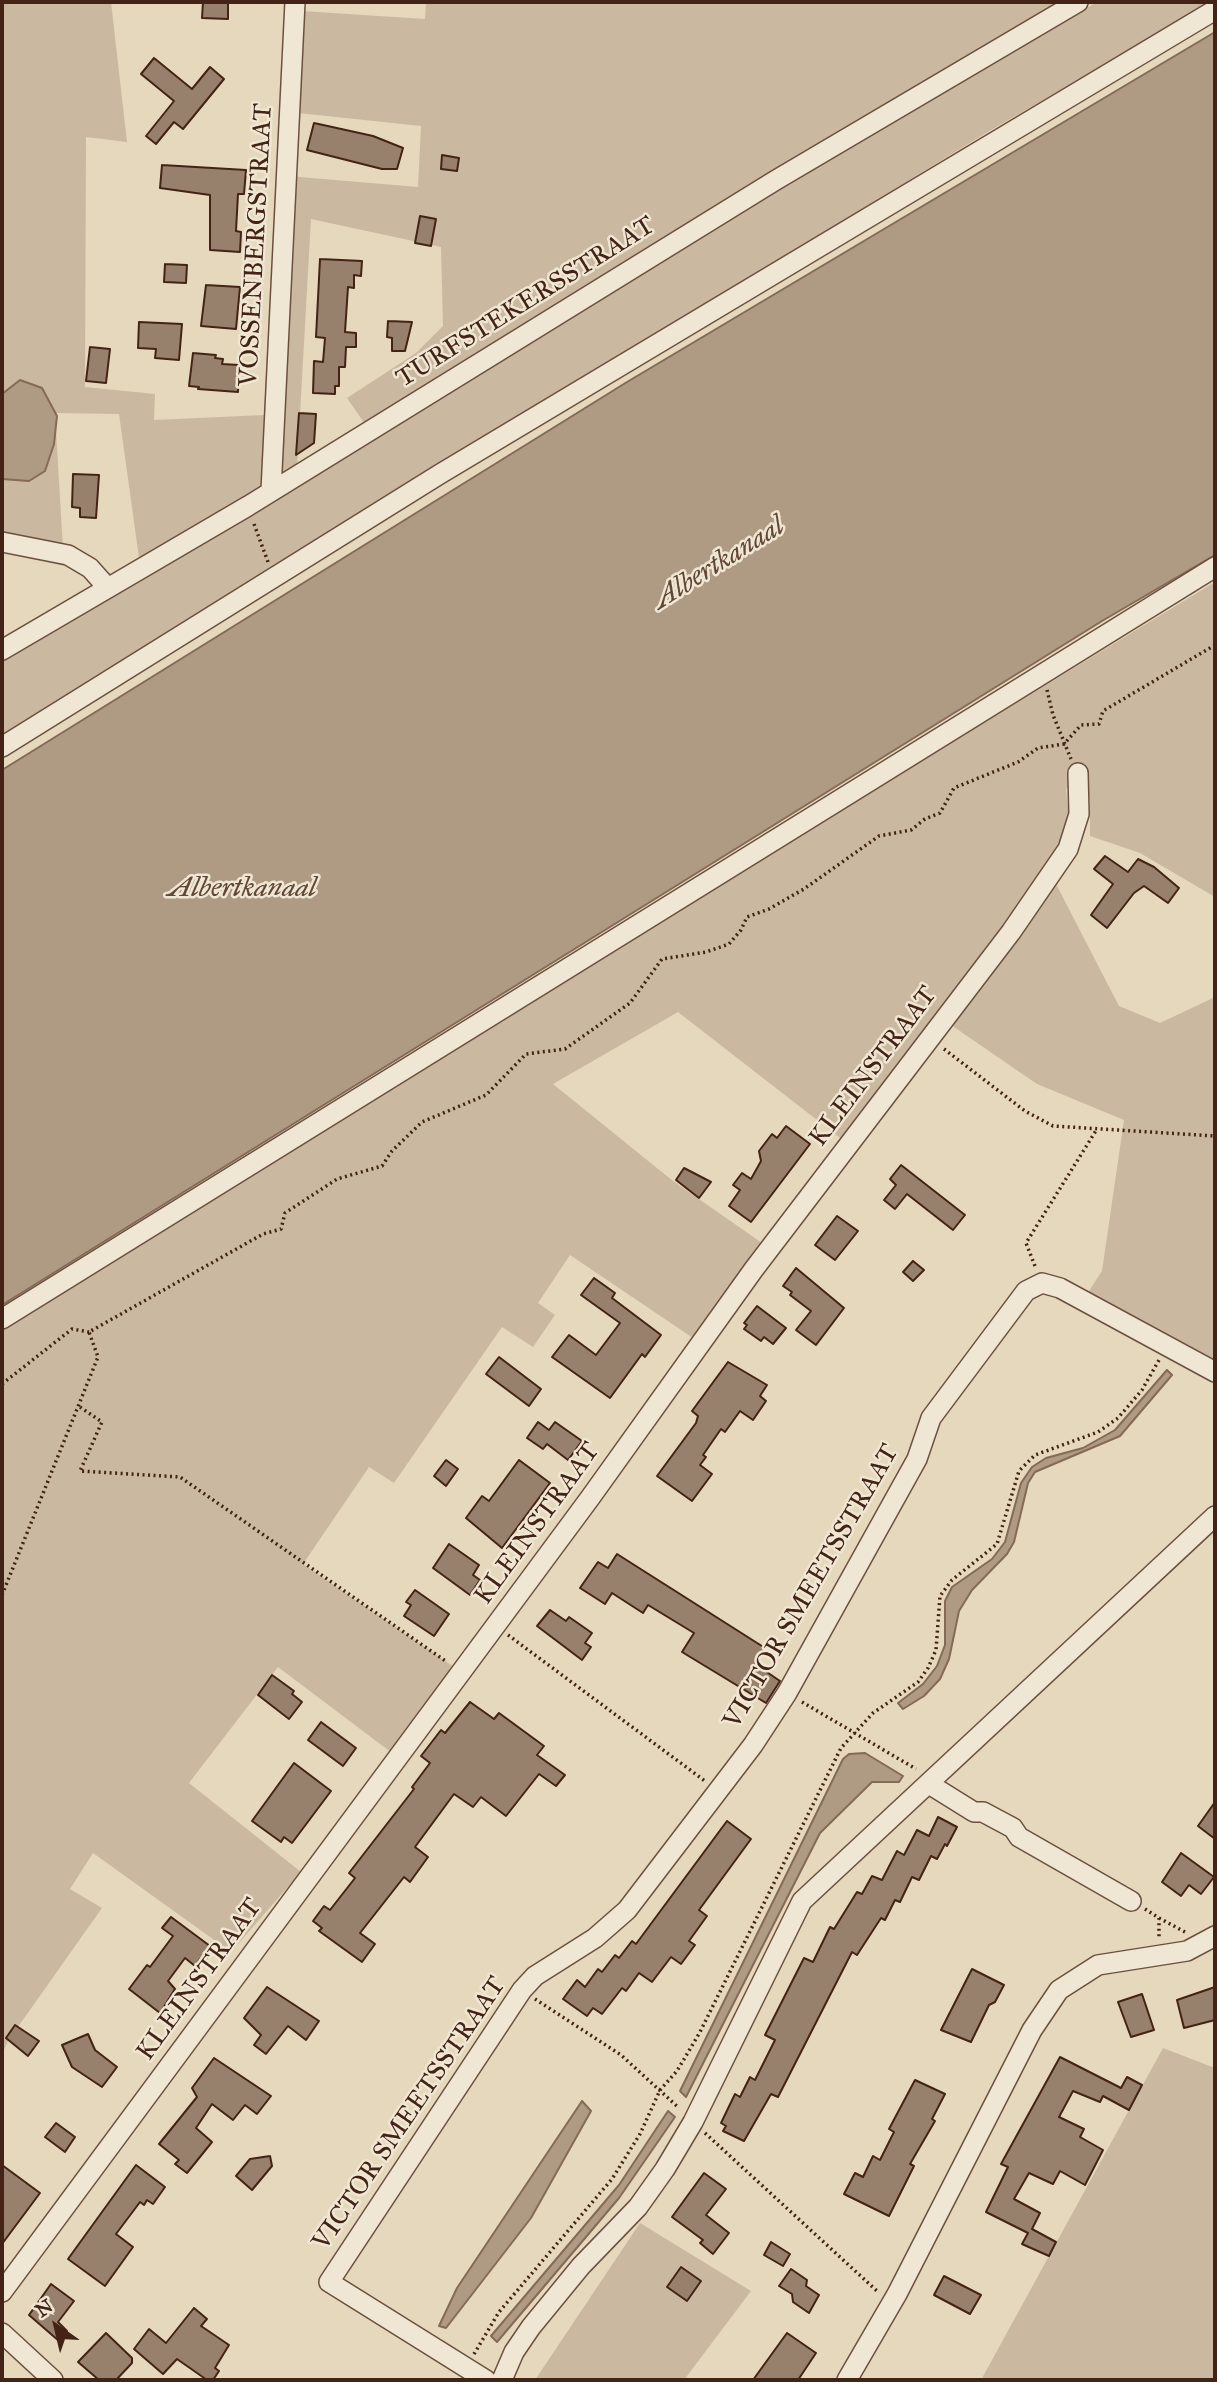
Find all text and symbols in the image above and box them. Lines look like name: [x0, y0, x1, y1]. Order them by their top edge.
street label: VOSSENBERGSTRAAT: [234, 103, 280, 387]
street label: TURFSTEKERSSTRAAT: [391, 211, 661, 395]
water label: Albertkanaal: [647, 510, 791, 618]
water label: Albertkanaal: [168, 872, 316, 906]
street label: KLEINSTRAAT: [804, 981, 944, 1153]
street label: KLEINSTRAAT: [469, 1437, 607, 1611]
street label: VICTOR SMEETSSTRAAT: [718, 1439, 906, 1735]
street label: KLEINSTRAAT: [131, 1893, 269, 2067]
street label: VICTOR SMEETSSTRAAT: [307, 1971, 513, 2257]
north arrow: [21, 2291, 91, 2361]
text: N: [31, 2294, 57, 2322]

